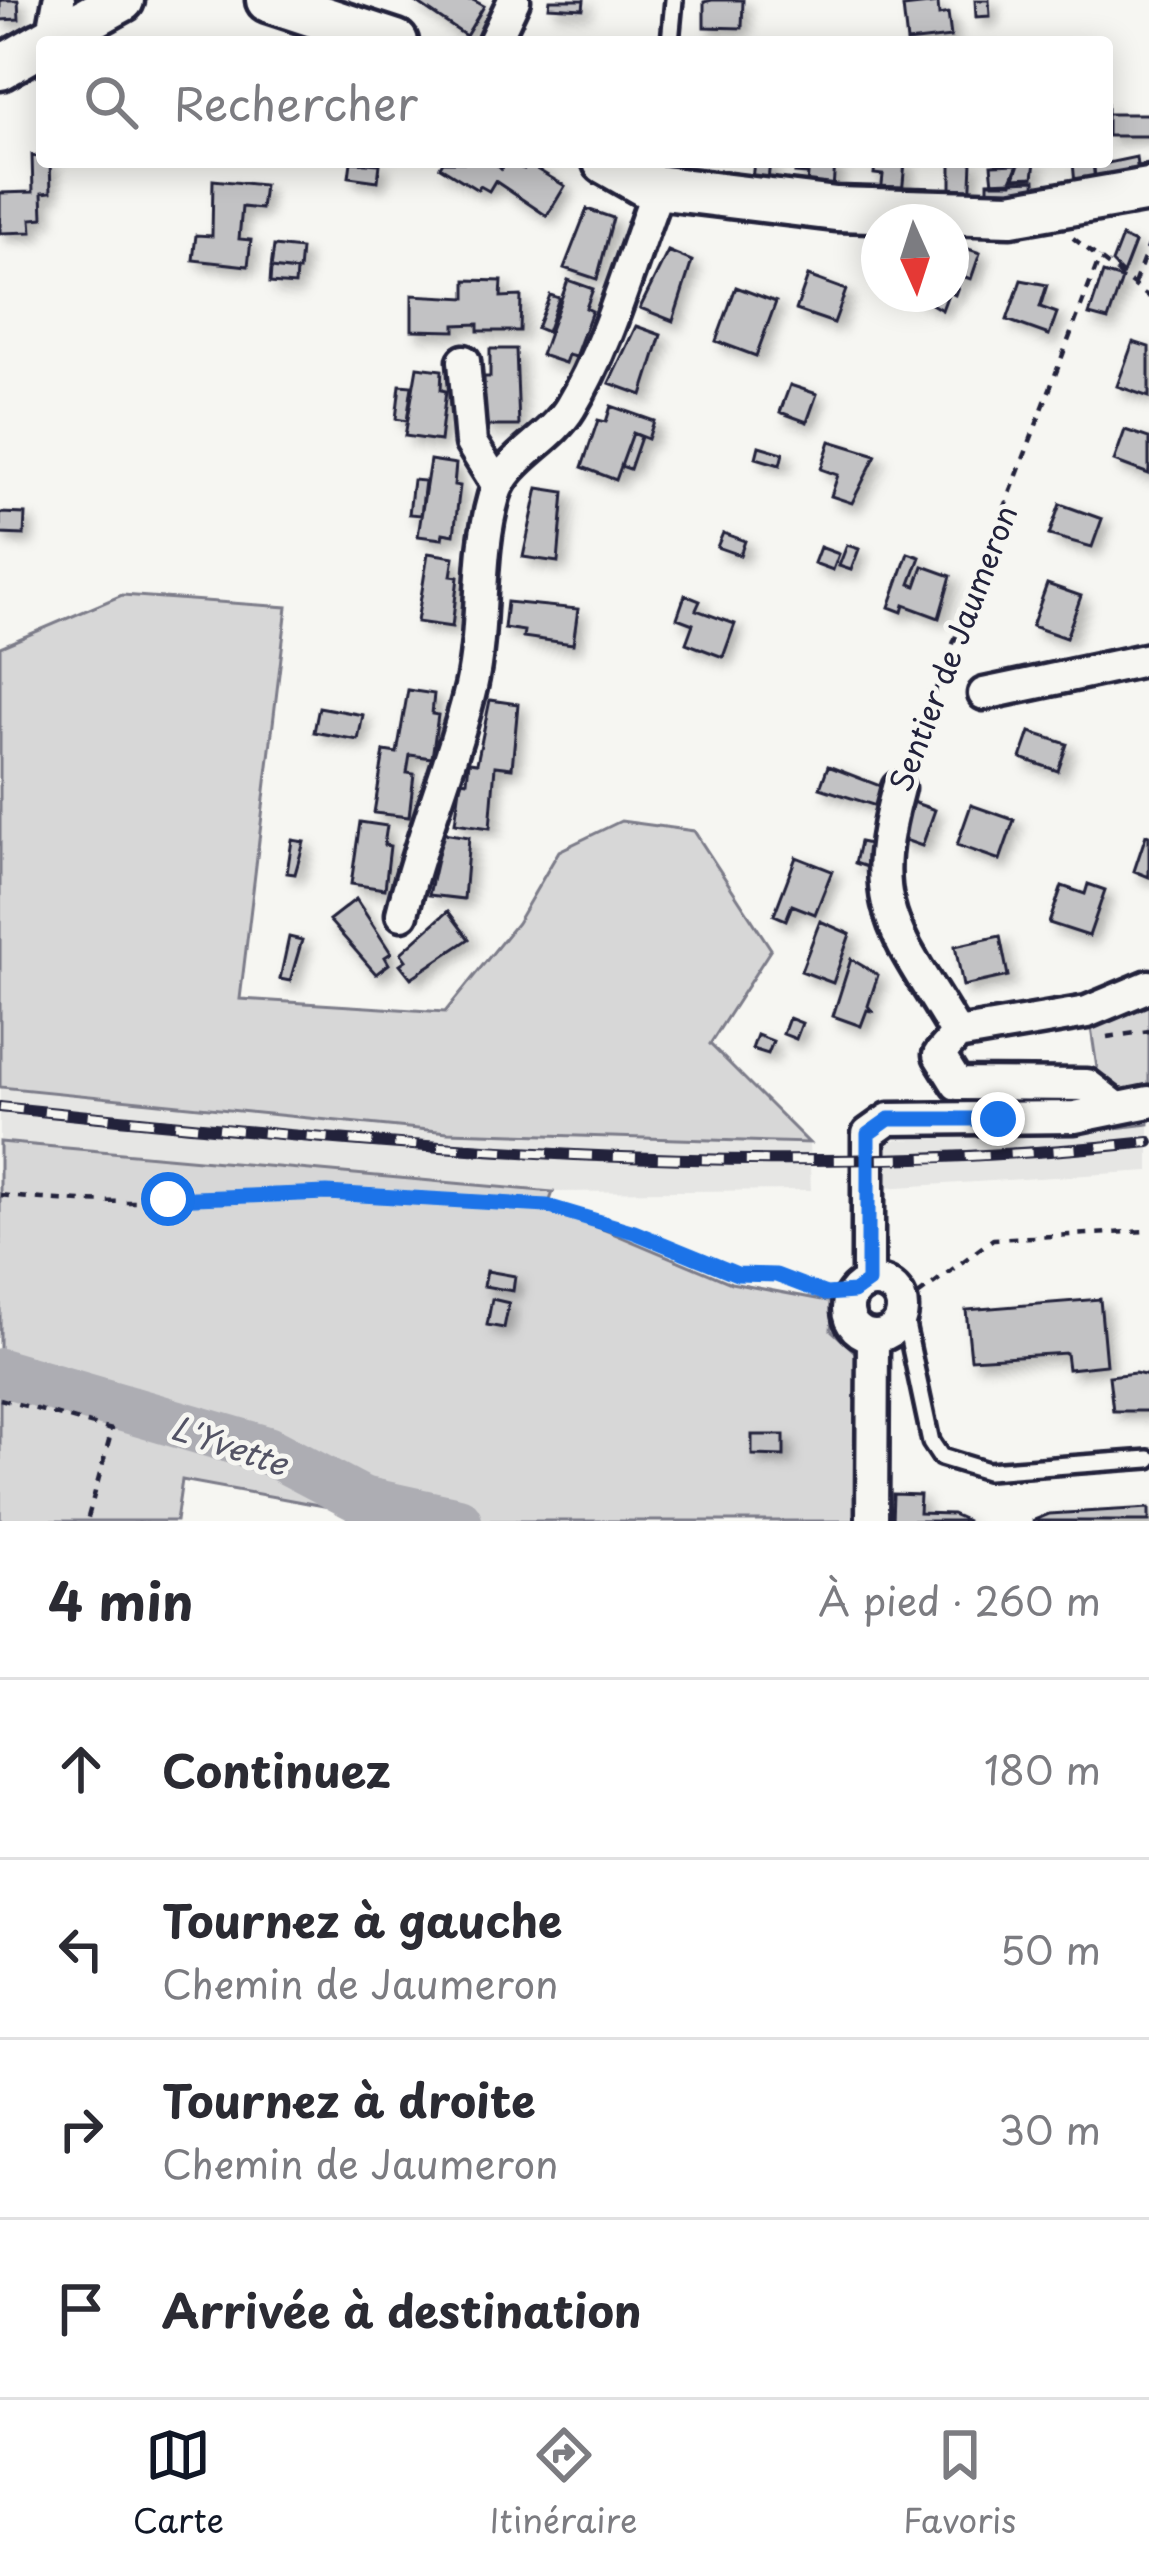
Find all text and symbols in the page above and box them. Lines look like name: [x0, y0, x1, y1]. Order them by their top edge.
search box: [36, 36, 1113, 168]
text: Rechercher: [174, 68, 418, 136]
icon: search: [78, 69, 144, 135]
north arrow: [861, 204, 969, 312]
street label: Sentier de Jaumeron: [877, 498, 1027, 798]
route end: [971, 1092, 1025, 1146]
route start: [141, 1172, 195, 1226]
water label: L'Yvette: [165, 1401, 296, 1488]
text: 4 min: [48, 1561, 193, 1638]
text: À pied · 260 m: [818, 1570, 1101, 1629]
text: Continuez: [162, 1735, 391, 1803]
icon: ahead: [48, 1736, 114, 1802]
text: 180 m: [984, 1739, 1101, 1798]
text: Tournez à gauche: [162, 1885, 563, 1953]
icon: left: [48, 1916, 114, 1982]
text: 50 m: [1000, 1919, 1101, 1978]
text: Chemin de Jaumeron: [162, 1953, 559, 2012]
text: Tournez à droite: [162, 2065, 536, 2133]
icon: right: [48, 2096, 114, 2162]
text: 30 m: [998, 2099, 1101, 2158]
text: Chemin de Jaumeron: [162, 2133, 559, 2192]
text: Arrivée à destination: [162, 2275, 642, 2343]
icon: arrive: [48, 2276, 114, 2342]
tab: Carte: [133, 2422, 224, 2544]
tab: Itinéraire: [489, 2422, 638, 2544]
tab: Favoris: [903, 2422, 1016, 2544]

